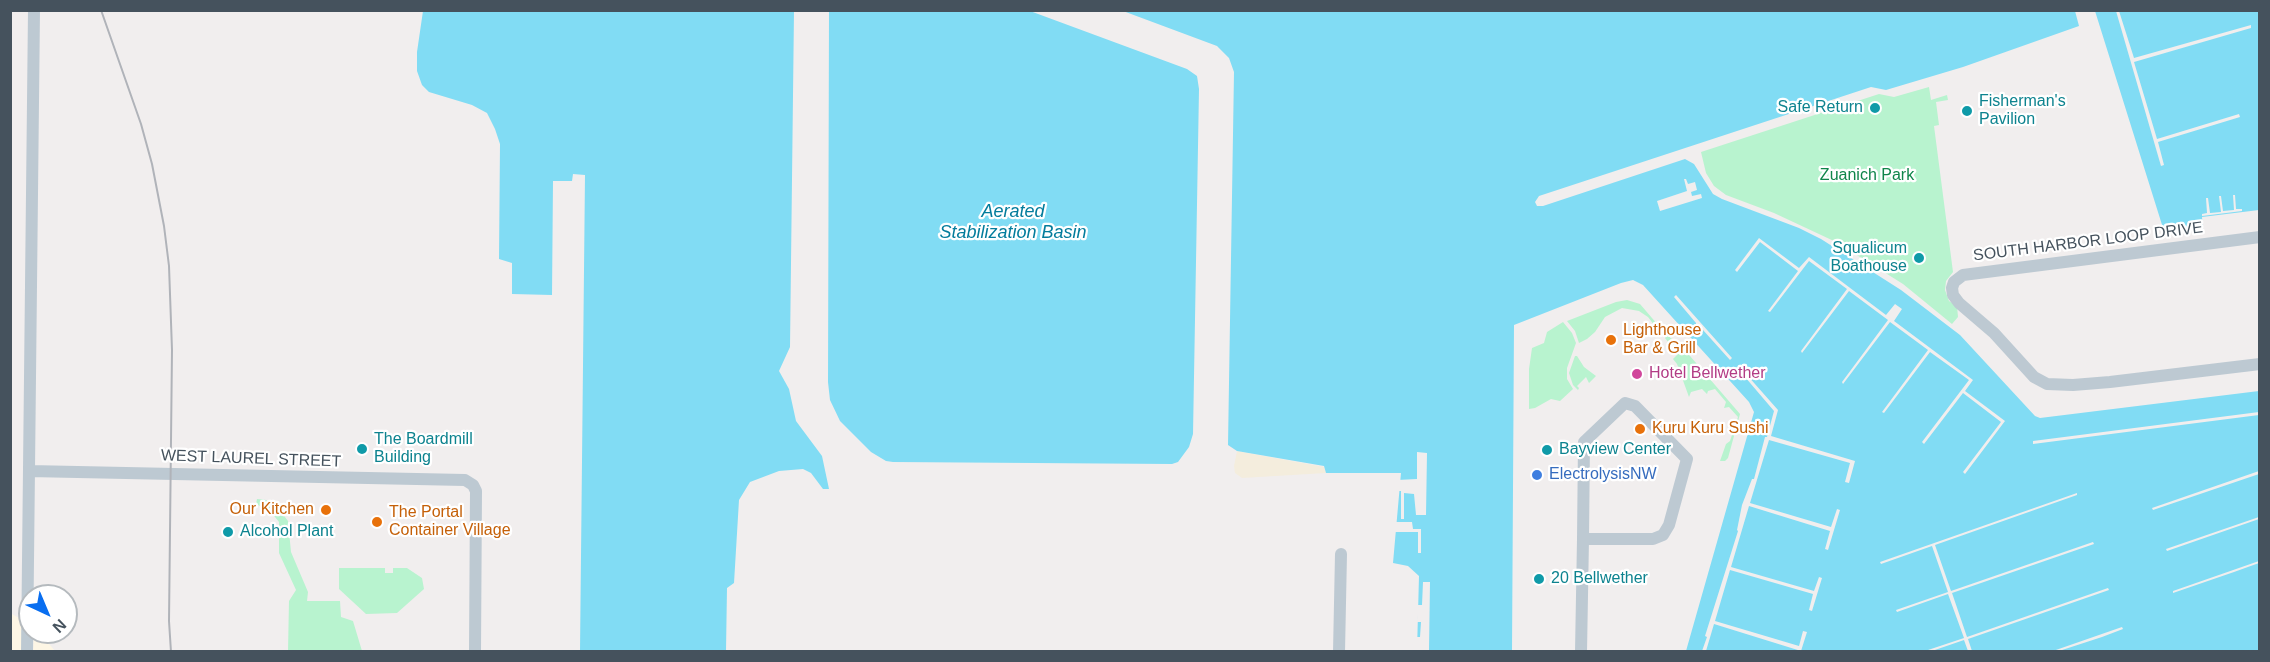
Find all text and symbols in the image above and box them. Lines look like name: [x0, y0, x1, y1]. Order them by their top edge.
place label: Fisherman's Pavilion: [1979, 92, 2066, 130]
place label: Safe Return: [1778, 98, 1863, 118]
marker: Safe Return: [1868, 101, 1882, 115]
marker: Fisherman's Pavilion: [1960, 104, 1974, 118]
park label: Zuanich Park: [1820, 166, 1914, 186]
water label: Aerated Stabilization Basin: [939, 201, 1087, 244]
street label: SOUTH HARBOR LOOP DRIVE: [1972, 218, 2204, 266]
place label: Squalicum Boathouse: [1830, 239, 1907, 277]
marker: Squalicum Boathouse: [1912, 251, 1926, 265]
place label: Lighthouse Bar & Grill: [1623, 321, 1701, 359]
marker: Lighthouse Bar & Grill: [1604, 333, 1618, 347]
place label: Hotel Bellwether: [1649, 364, 1766, 384]
marker: Hotel Bellwether: [1630, 367, 1644, 381]
place label: Kuru Kuru Sushi: [1652, 419, 1769, 439]
marker: Kuru Kuru Sushi: [1633, 422, 1647, 436]
place label: The Boardmill Building: [374, 430, 473, 468]
place label: Bayview Center: [1559, 440, 1671, 460]
marker: The Boardmill Building: [355, 442, 369, 456]
marker: Bayview Center: [1540, 443, 1554, 457]
street label: WEST LAUREL STREET: [160, 446, 342, 472]
place label: ElectrolysisNW: [1549, 465, 1657, 485]
marker: ElectrolysisNW: [1530, 468, 1544, 482]
place label: Our Kitchen: [230, 500, 314, 520]
marker: Our Kitchen: [319, 503, 333, 517]
place label: The Portal Container Village: [389, 503, 511, 541]
marker: The Portal Container Village: [370, 515, 384, 529]
place label: Alcohol Plant: [240, 522, 333, 542]
marker: Alcohol Plant: [221, 525, 235, 539]
place label: 20 Bellwether: [1551, 569, 1648, 589]
marker: 20 Bellwether: [1532, 572, 1546, 586]
north arrow: [18, 584, 78, 644]
text: N: [49, 616, 70, 636]

